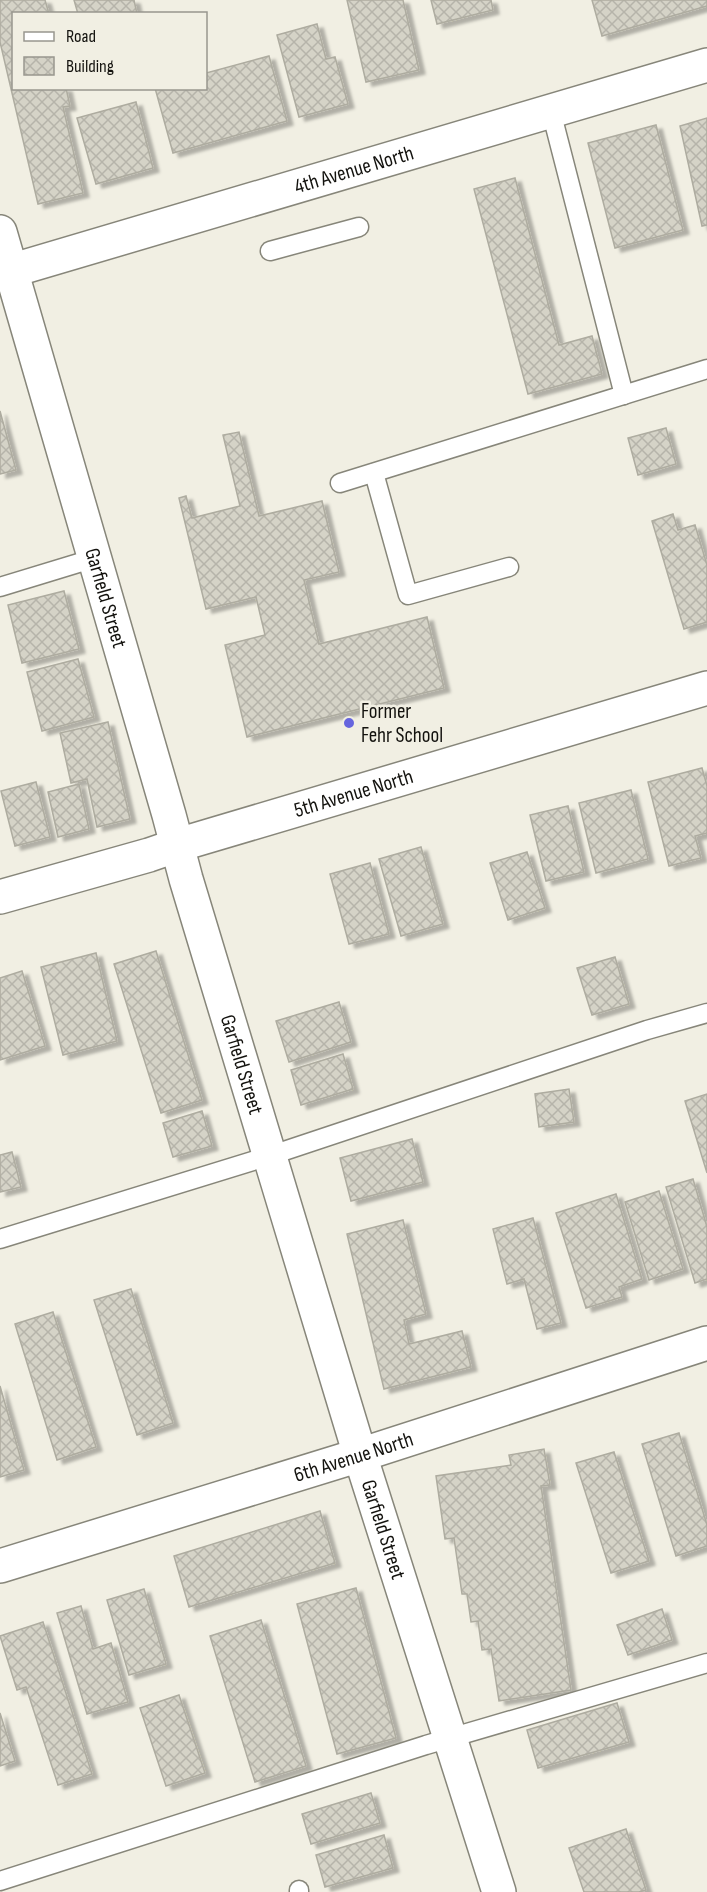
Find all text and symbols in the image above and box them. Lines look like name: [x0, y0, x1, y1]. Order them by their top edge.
legend: [12, 12, 207, 90]
text: Road: [66, 26, 96, 47]
text: Building: [66, 56, 114, 77]
street label: 4th Avenue North: [291, 140, 417, 199]
street label: Garfield Street: [79, 545, 132, 651]
place label: Former Fehr School: [361, 699, 443, 748]
marker: Former Fehr School: [342, 716, 356, 730]
street label: 5th Avenue North: [291, 764, 416, 823]
street label: Garfield Street: [215, 1012, 268, 1117]
street label: 6th Avenue North: [291, 1427, 417, 1488]
street label: Garfield Street: [356, 1477, 411, 1582]

